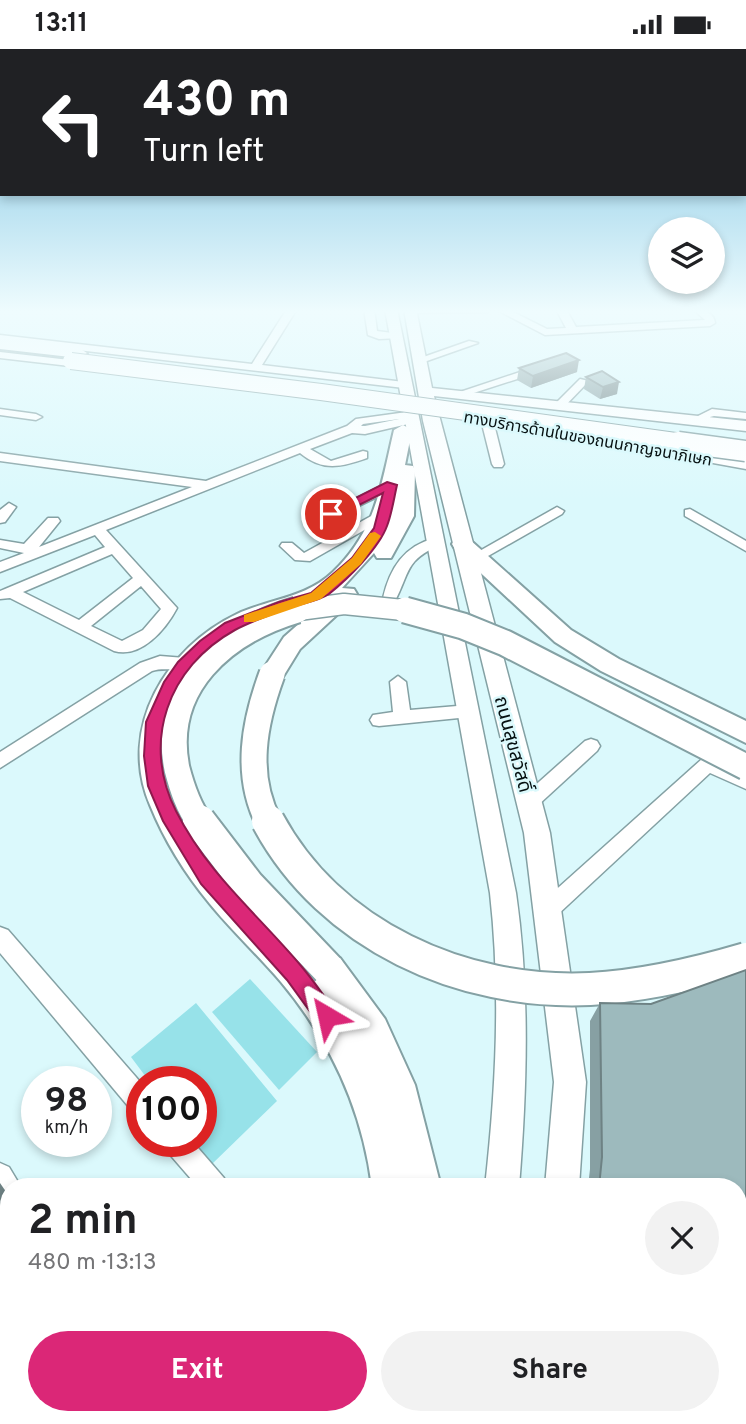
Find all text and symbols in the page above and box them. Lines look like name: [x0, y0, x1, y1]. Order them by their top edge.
text: 13:11: [35, 8, 88, 41]
text: 430 m: [143, 72, 291, 134]
icon: left: [28, 77, 119, 168]
text: Turn left: [143, 133, 264, 173]
map controls: [648, 217, 725, 294]
button: layers: [648, 217, 725, 294]
street label: ทางบริการด้านในของถนนกาญจนาภิเษก: [462, 408, 713, 472]
pin: [301, 484, 361, 544]
icon: arrive: [312, 495, 350, 533]
street label: ถนนสุขสวัสดิ์: [488, 693, 537, 795]
position arrow: [290, 979, 364, 1053]
speed limit sign: 100: [126, 1066, 217, 1157]
text: 98: [45, 1080, 88, 1124]
text: km/h: [45, 1117, 88, 1140]
text: 2 min: [28, 1196, 138, 1249]
button: close: [645, 1201, 719, 1275]
text: 480 m · 13:13: [28, 1249, 157, 1278]
button: Exit: [28, 1331, 367, 1411]
button: Share: [381, 1331, 719, 1411]

